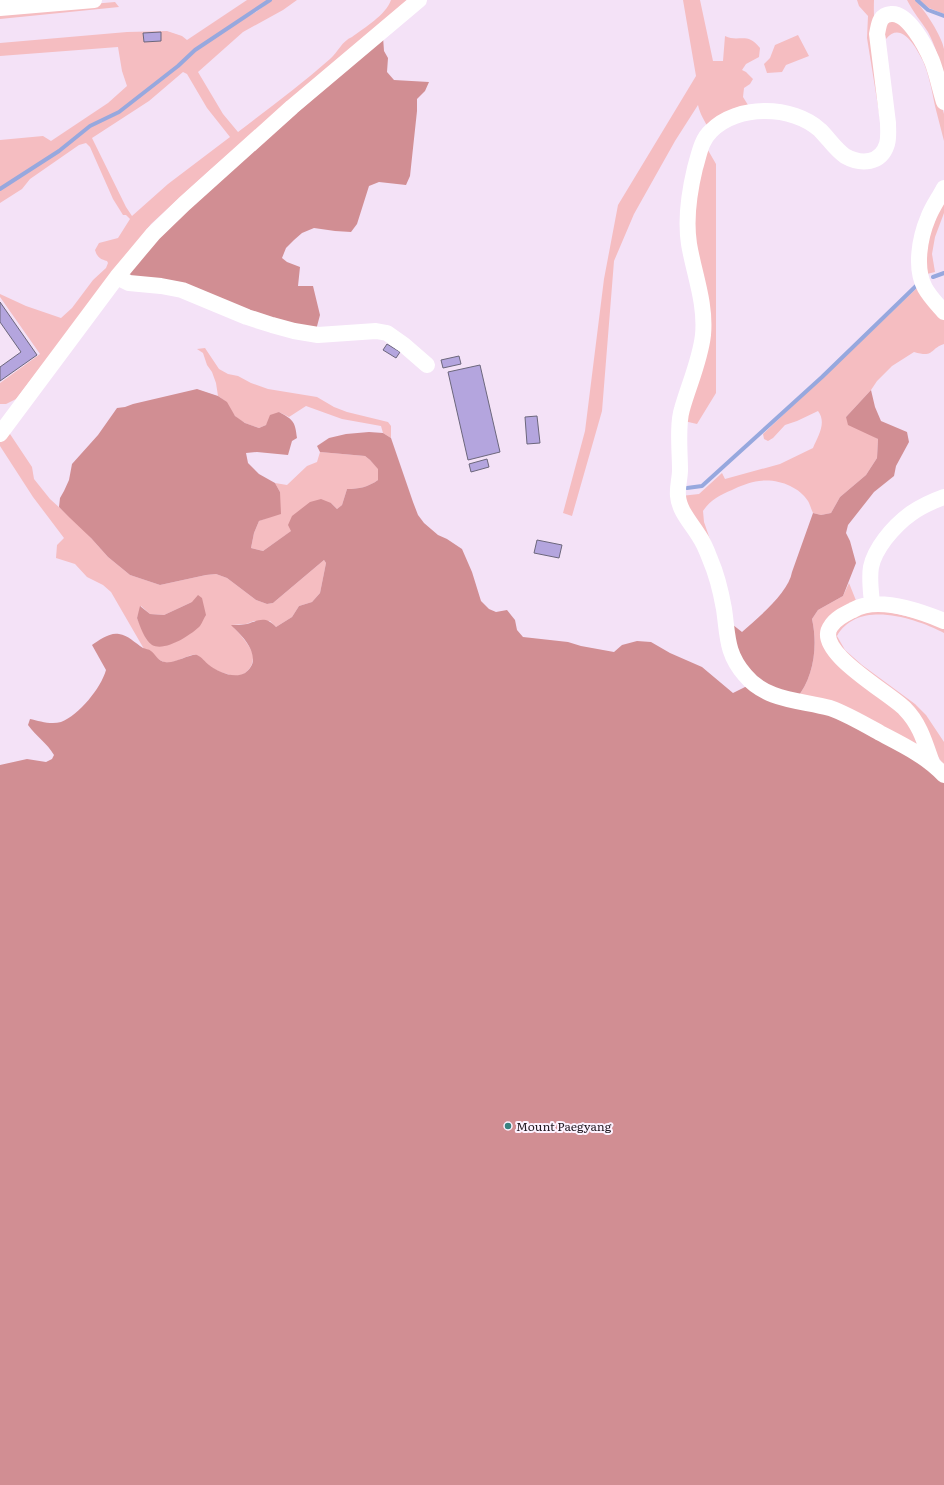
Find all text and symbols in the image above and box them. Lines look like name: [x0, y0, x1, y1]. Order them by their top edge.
place label: Mount Paegyang: [516, 1117, 612, 1135]
marker: Mount Paegyang: [503, 1121, 513, 1131]

